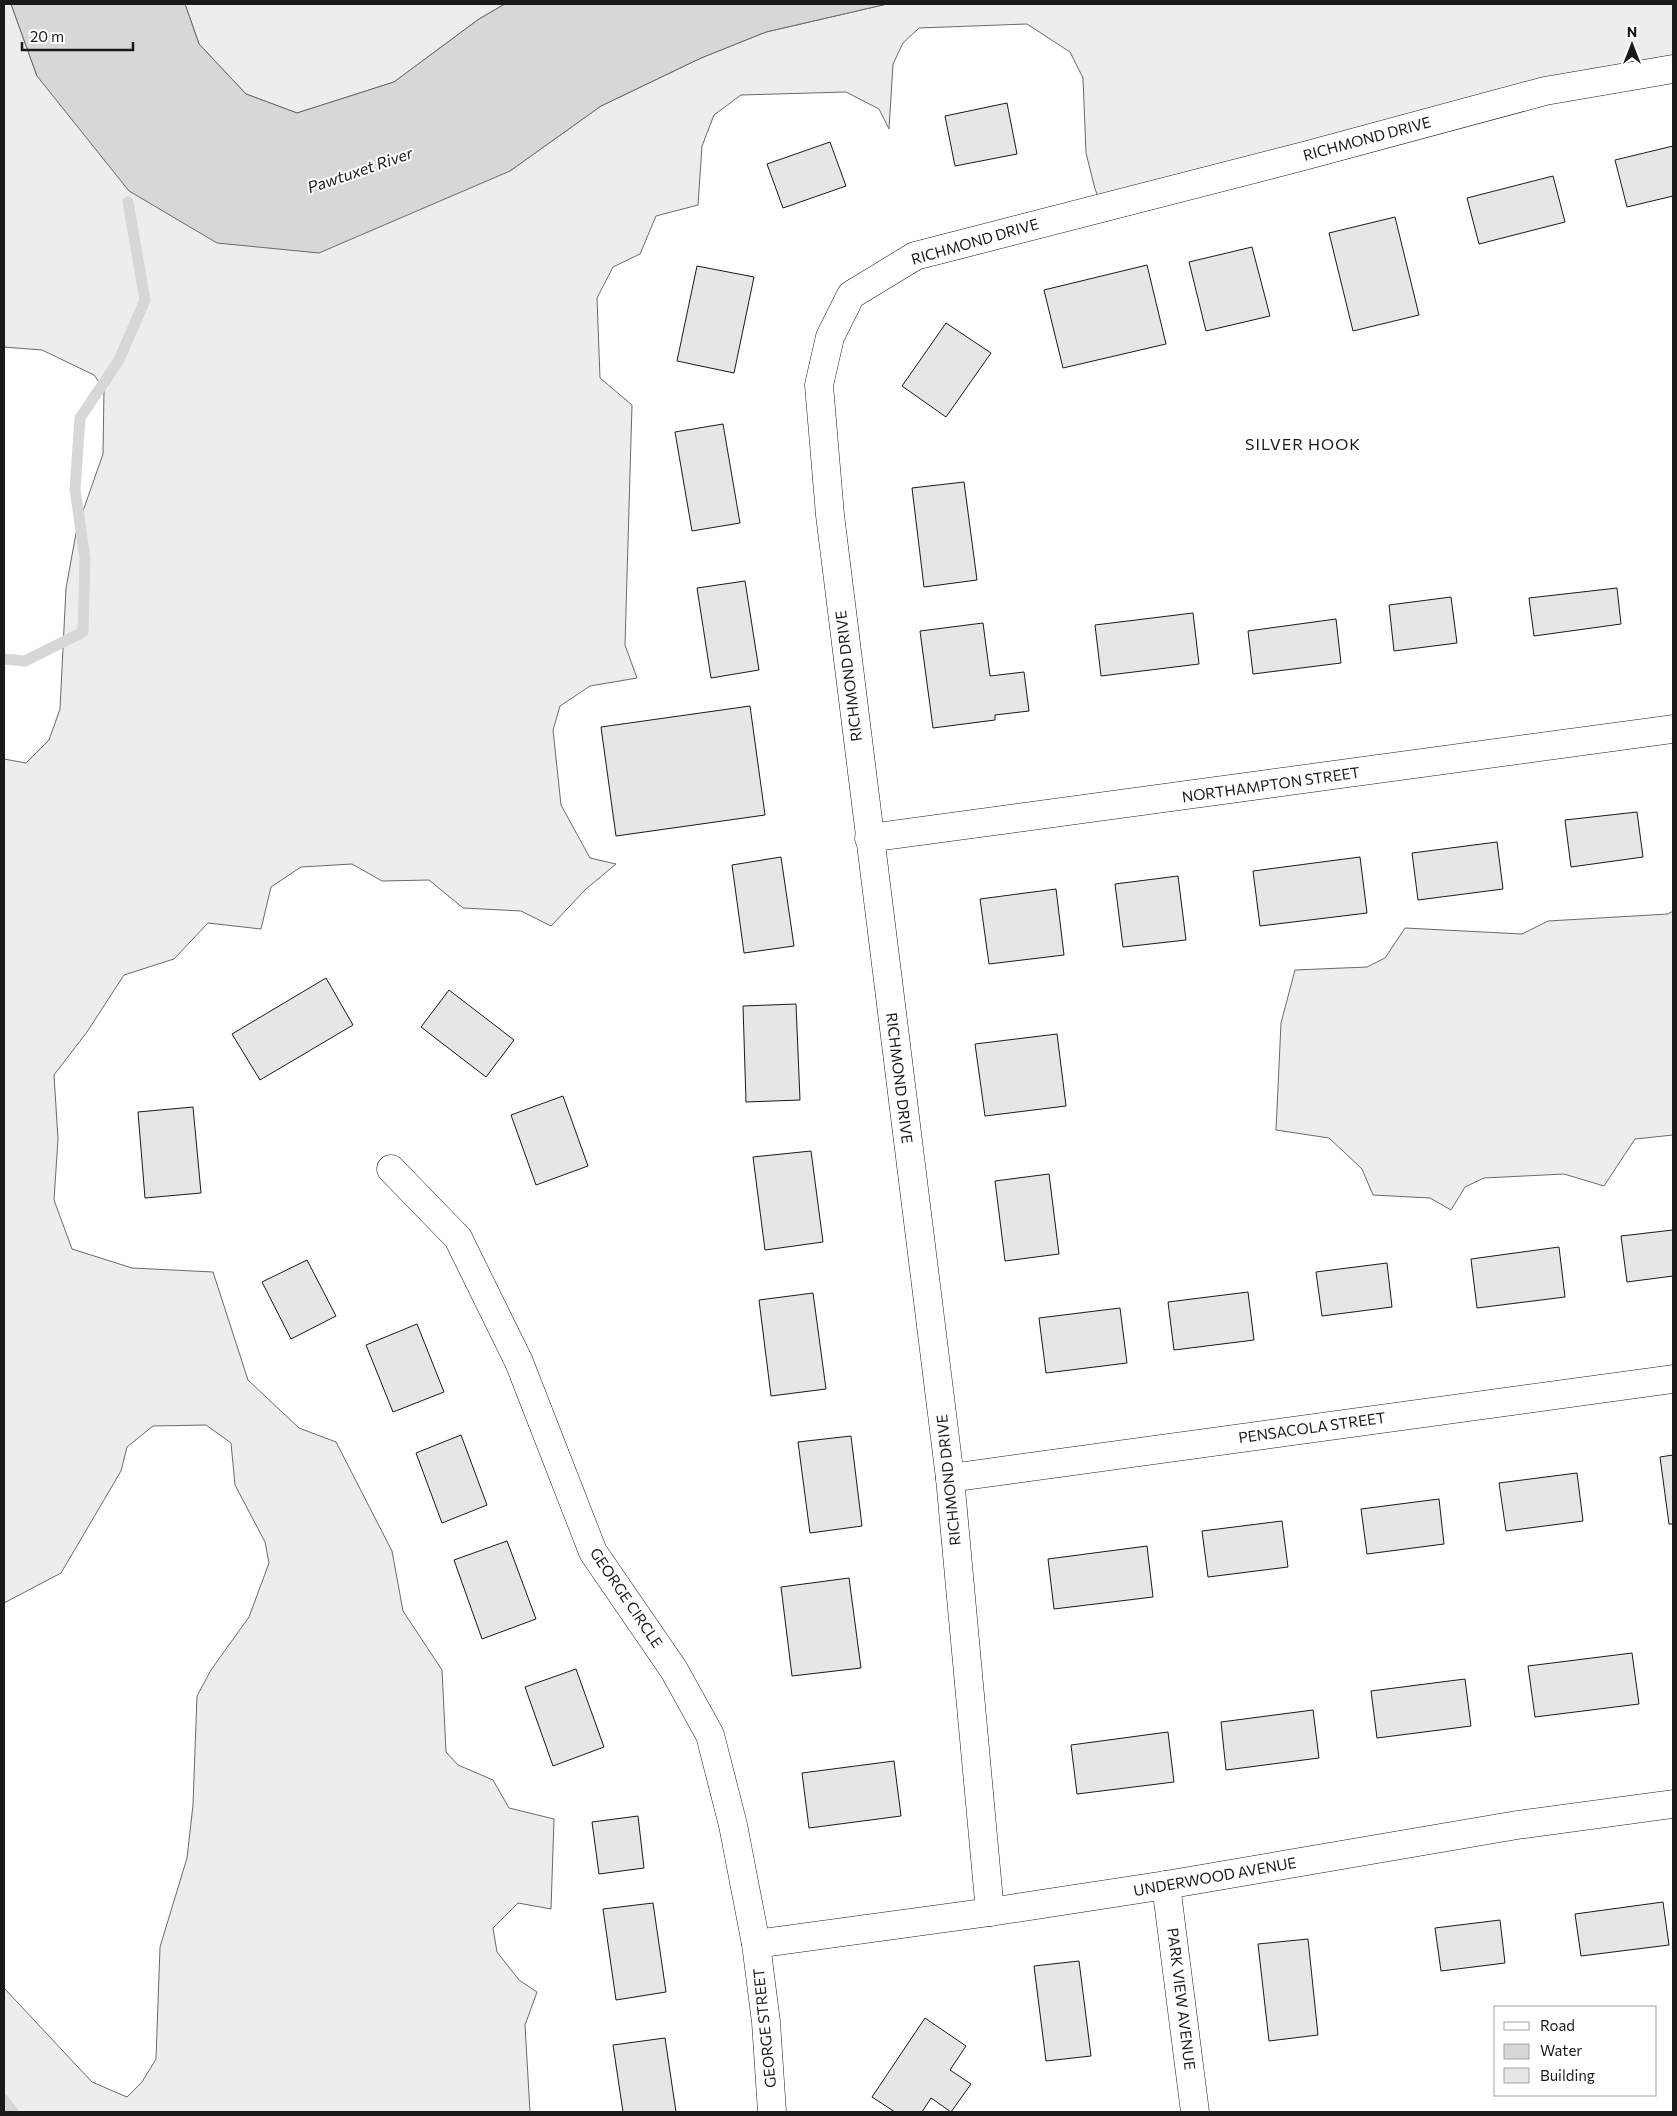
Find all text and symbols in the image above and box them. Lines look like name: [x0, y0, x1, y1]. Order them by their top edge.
scale bar: [22, 20, 134, 52]
north arrow: [1607, 20, 1657, 70]
text: N: [1627, 23, 1637, 40]
text: 20 m: [30, 27, 64, 45]
street label: RICHMOND DRIVE: [1301, 112, 1433, 164]
water label: Pawtuxet River: [305, 142, 416, 196]
street label: RICHMOND DRIVE: [909, 214, 1041, 268]
district label: SILVER HOOK: [1245, 434, 1361, 453]
street label: RICHMOND DRIVE: [831, 610, 865, 743]
street label: NORTHAMPTON STREET: [1181, 763, 1361, 805]
street label: RICHMOND DRIVE: [883, 1011, 917, 1144]
street label: PENSACOLA STREET: [1237, 1408, 1387, 1446]
street label: RICHMOND DRIVE: [932, 1414, 964, 1547]
street label: GEORGE CIRCLE: [587, 1544, 667, 1651]
street label: UNDERWOOD AVENUE: [1132, 1853, 1298, 1899]
street label: PARK VIEW AVENUE: [1164, 1927, 1200, 2071]
street label: GEORGE STREET: [749, 1967, 779, 2089]
legend: [1494, 2006, 1657, 2096]
text: Road: [1540, 2016, 1575, 2034]
text: Water: [1540, 2041, 1582, 2059]
text: Building: [1540, 2066, 1595, 2084]

